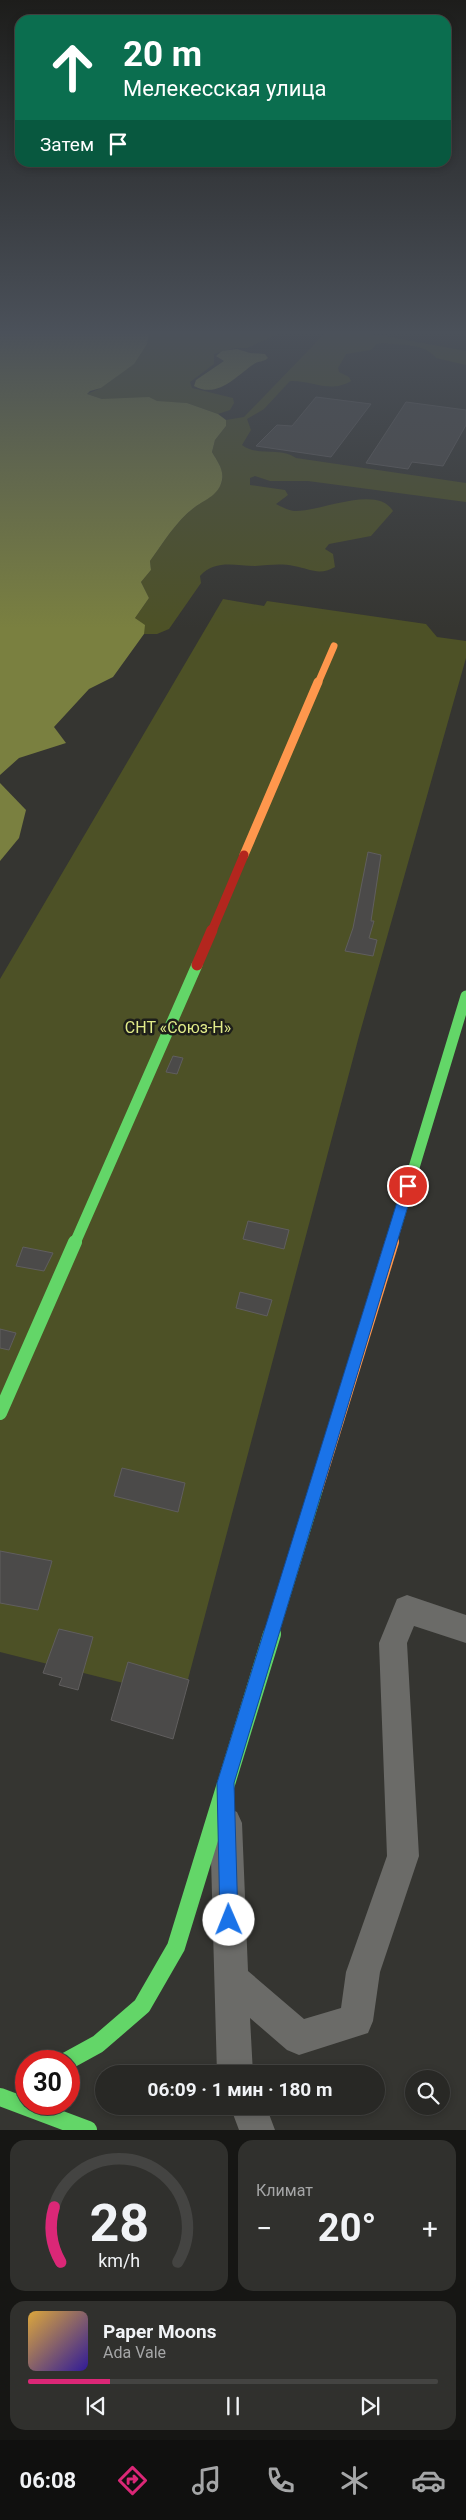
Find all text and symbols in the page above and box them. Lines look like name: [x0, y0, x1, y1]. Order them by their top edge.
text: 20 m: [123, 34, 202, 75]
icon: ahead: [40, 35, 105, 100]
text: Мелекесская улица: [123, 76, 326, 101]
icon: arrive: [104, 130, 132, 158]
text: Затем: [40, 133, 94, 156]
park label: СНТ «Союз-Н»: [125, 1018, 231, 1037]
pin: [387, 1165, 429, 1207]
icon: arrive: [394, 1172, 422, 1200]
position arrow: [202, 1893, 254, 1945]
speed limit sign: 30: [15, 2050, 80, 2115]
map controls: [405, 2070, 450, 2115]
button: search: [405, 2070, 450, 2115]
text: 06:09 · 1 мин · 180 m: [148, 2078, 332, 2101]
text: Климат: [256, 2181, 313, 2200]
text: 28: [89, 2193, 149, 2254]
text: 20°: [318, 2206, 376, 2250]
text: −: [256, 2212, 272, 2245]
text: +: [422, 2212, 438, 2245]
text: km/h: [98, 2250, 140, 2271]
text: Paper Moons: [103, 2320, 216, 2343]
text: Ada Vale: [103, 2343, 166, 2362]
icon: previous: [82, 2392, 110, 2420]
icon: pause: [219, 2392, 247, 2420]
icon: next: [356, 2392, 384, 2420]
icon: directions: [115, 2463, 150, 2498]
icon: music: [189, 2463, 224, 2498]
icon: phone: [263, 2463, 298, 2498]
icon: climate: [337, 2463, 372, 2498]
icon: car: [411, 2463, 446, 2498]
text: 06:08: [20, 2468, 76, 2493]

